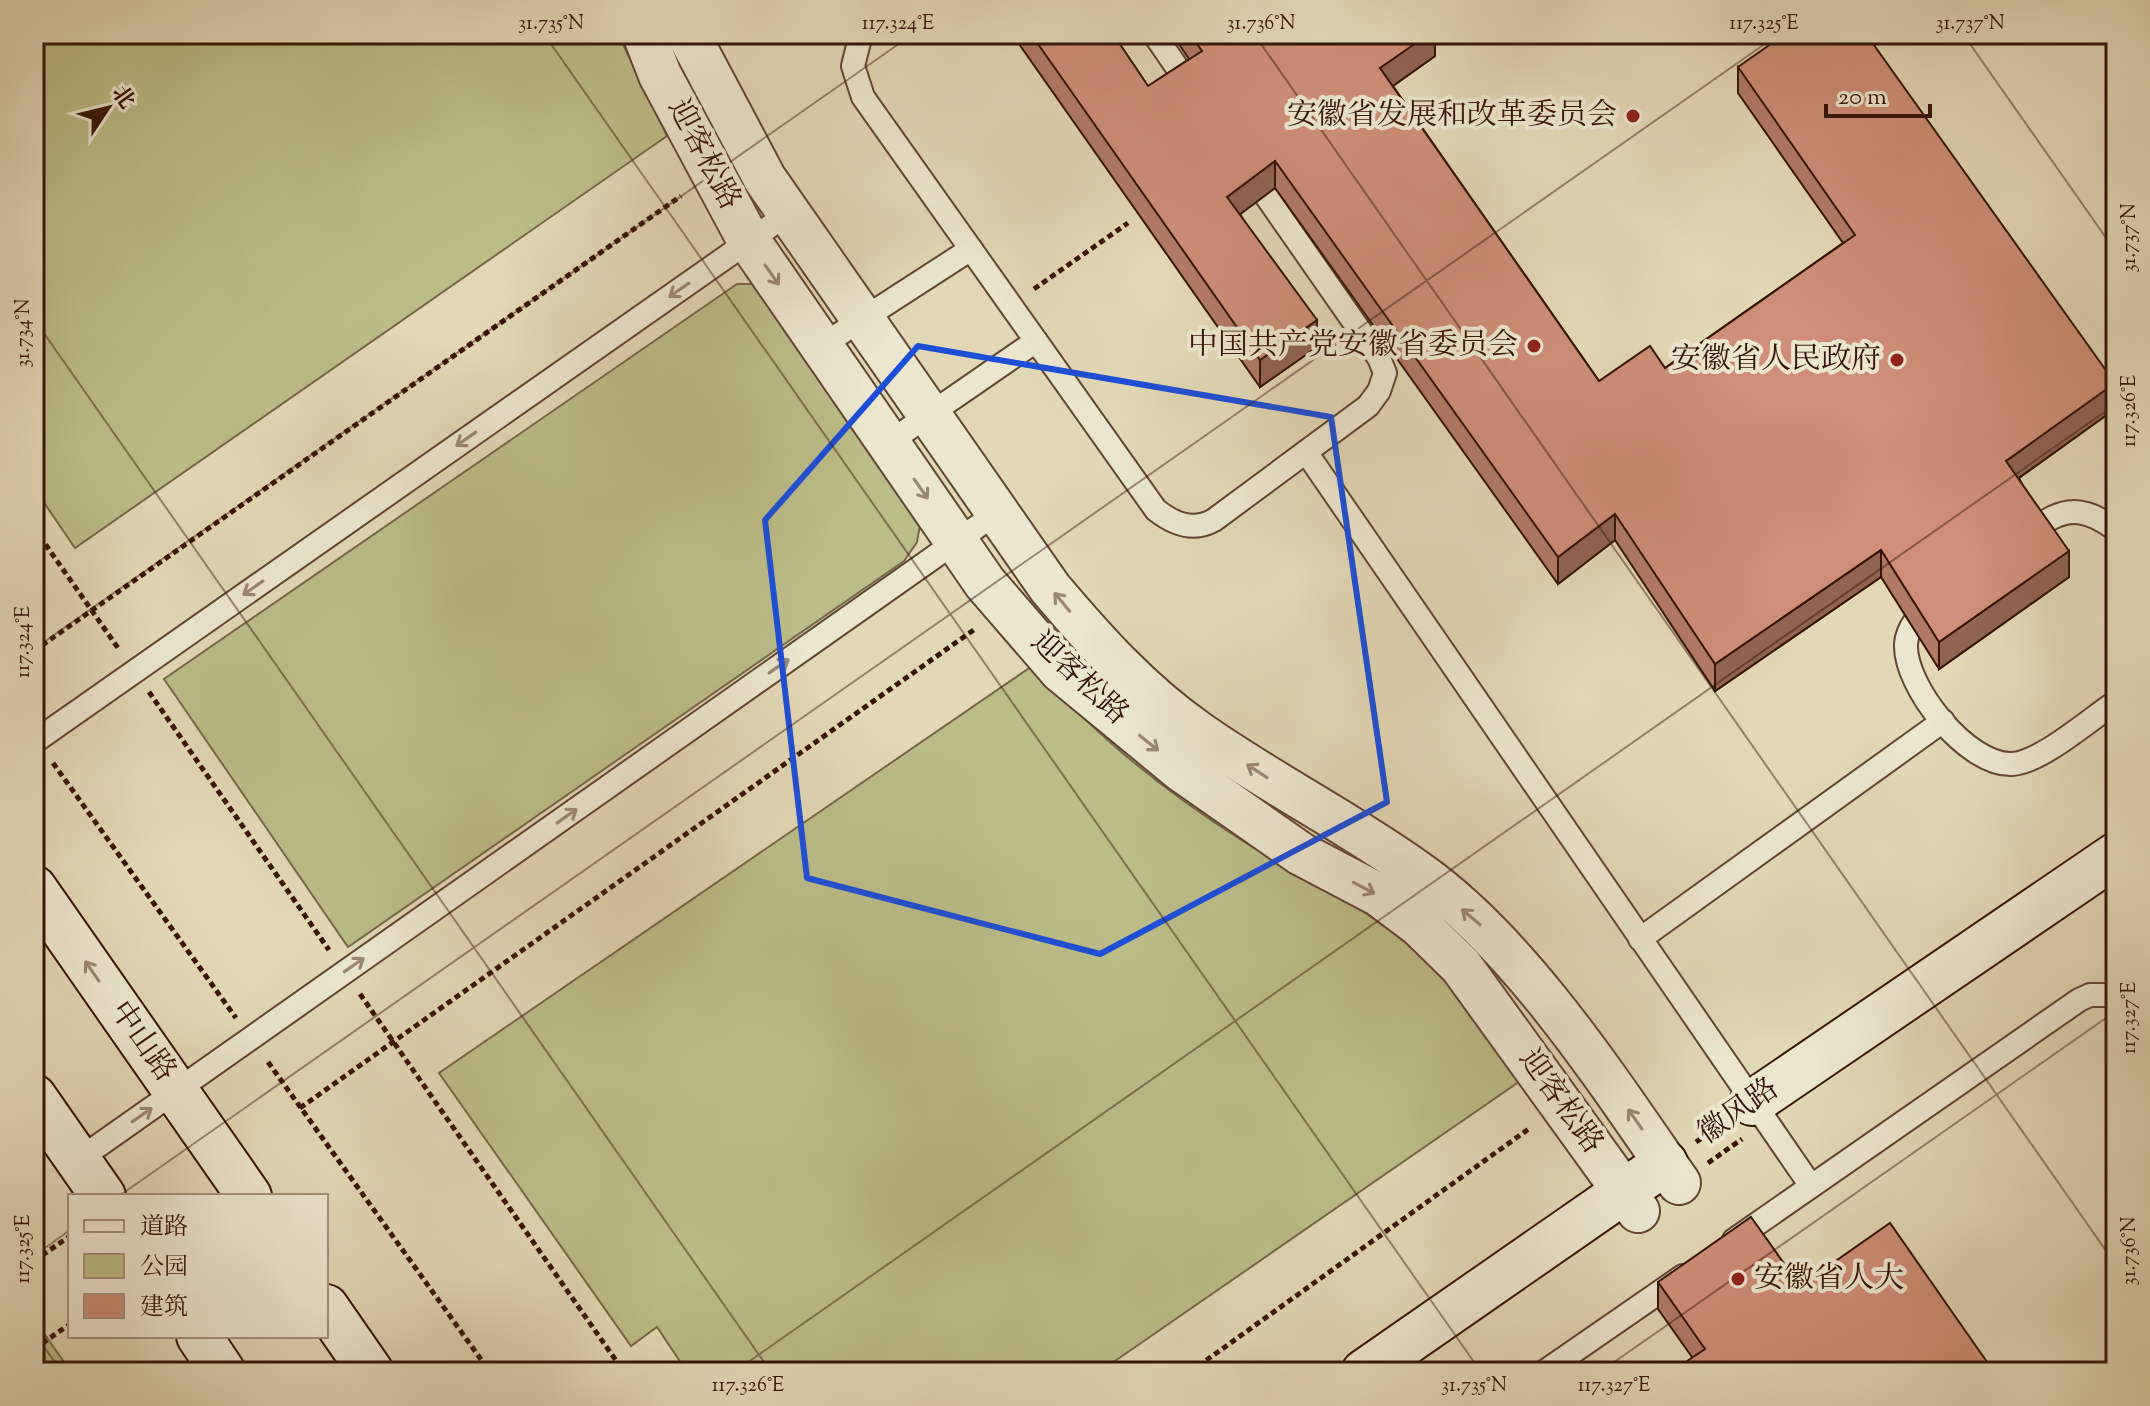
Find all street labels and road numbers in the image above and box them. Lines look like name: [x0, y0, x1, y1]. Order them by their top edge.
street label: 迎客松路: [656, 92, 750, 218]
street label: 迎客松路: [1020, 622, 1138, 736]
street label: 中山路: [99, 993, 185, 1091]
street label: 迎客松路: [1507, 1041, 1613, 1163]
street label: 徽风路: [1690, 1069, 1788, 1155]

